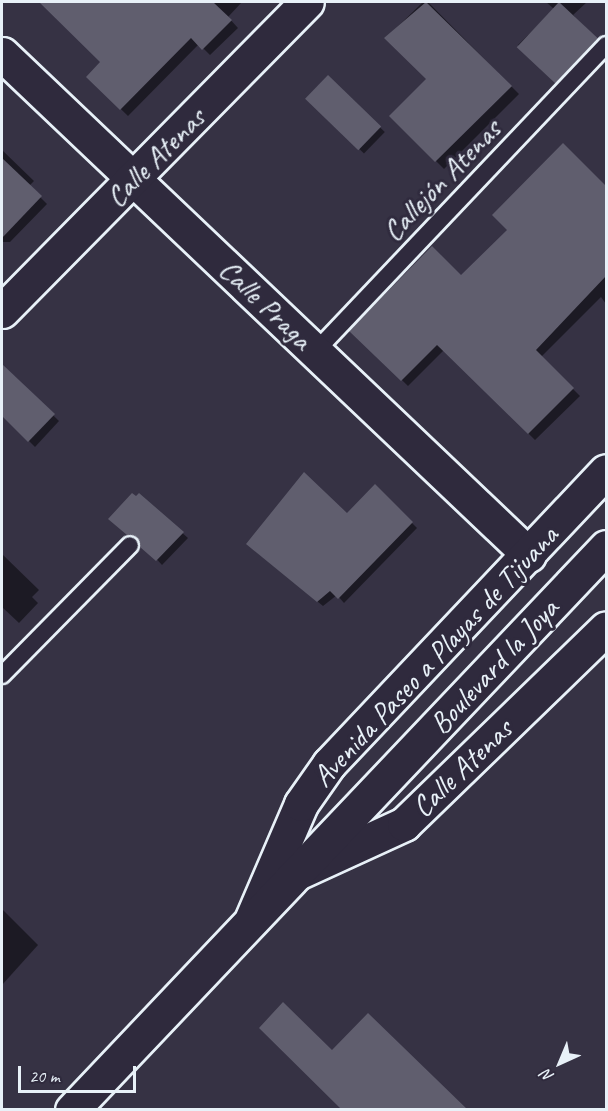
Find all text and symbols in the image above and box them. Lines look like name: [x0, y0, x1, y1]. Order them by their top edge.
street label: Calle Atenas: [98, 100, 212, 214]
street label: Callejón Atenas: [374, 112, 508, 248]
street label: Calle Praga: [212, 251, 320, 357]
street label: Avenida Paseo a Playas de Tijuana: [304, 517, 566, 795]
street label: Boulevard la Joya: [422, 591, 566, 741]
street label: Calle Atenas: [405, 712, 519, 824]
north arrow: [530, 1033, 590, 1093]
scale bar: [21, 1054, 140, 1092]
text: 20 m: [29, 1065, 60, 1087]
text: N: [537, 1065, 558, 1087]

